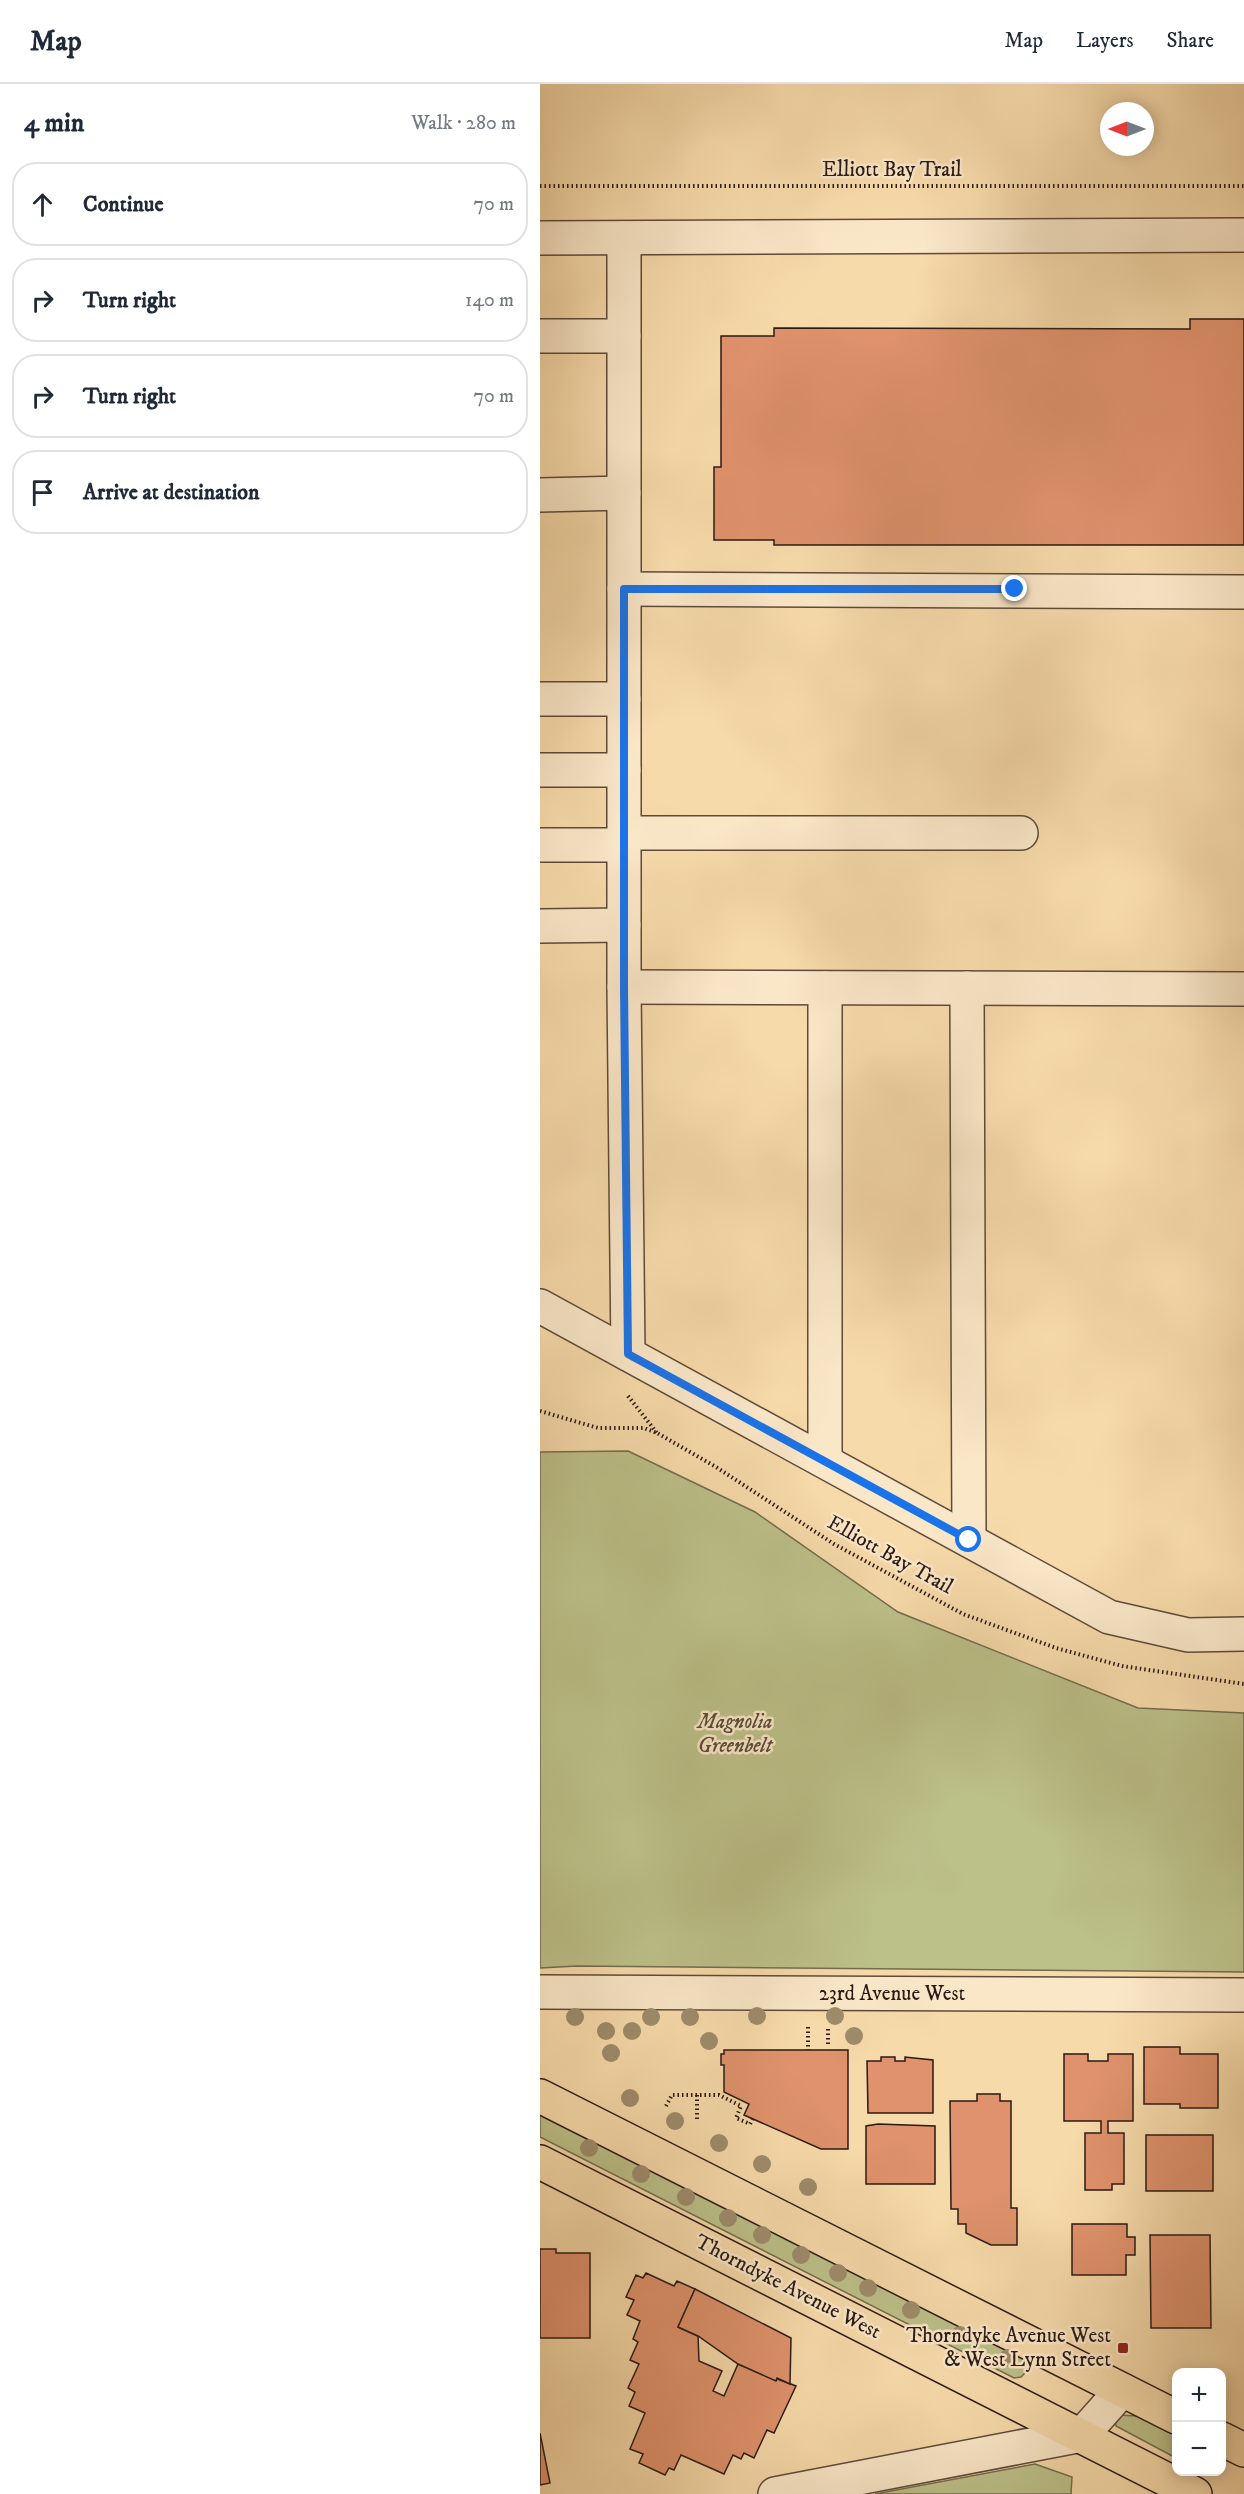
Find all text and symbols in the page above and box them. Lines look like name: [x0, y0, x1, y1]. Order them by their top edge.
text: Map: [30, 24, 82, 59]
text: Map: [1004, 28, 1043, 54]
text: Layers: [1076, 28, 1134, 54]
text: Share: [1167, 28, 1214, 54]
north arrow: [1100, 102, 1154, 156]
text: 4 min: [24, 107, 84, 140]
text: Walk · 280 m: [411, 111, 516, 136]
street label: Elliott Bay Trail: [822, 157, 963, 183]
icon: ahead: [26, 188, 59, 221]
text: Continue: [83, 191, 164, 218]
text: 70 m: [473, 192, 514, 217]
icon: right: [26, 284, 59, 317]
text: Turn right: [83, 287, 176, 314]
text: 140 m: [465, 288, 514, 313]
icon: right: [26, 380, 59, 413]
text: Turn right: [83, 383, 176, 410]
text: 70 m: [473, 384, 514, 409]
icon: arrive: [26, 476, 59, 509]
text: Arrive at destination: [83, 479, 260, 506]
route end: [1001, 575, 1027, 601]
street label: Elliott Bay Trail: [823, 1510, 958, 1601]
route start: [955, 1526, 981, 1552]
park label: Magnolia Greenbelt: [696, 1709, 774, 1759]
street label: 23rd Avenue West: [819, 1981, 966, 2007]
street label: Thorndyke Avenue West: [691, 2229, 885, 2345]
place label: Thorndyke Avenue West & West Lynn Street: [906, 2323, 1111, 2373]
marker: Thorndyke Avenue West & West Lynn Street: [1116, 2341, 1130, 2355]
map controls: [1172, 2368, 1226, 2476]
button: +: [1172, 2368, 1226, 2422]
button: −: [1172, 2422, 1226, 2476]

